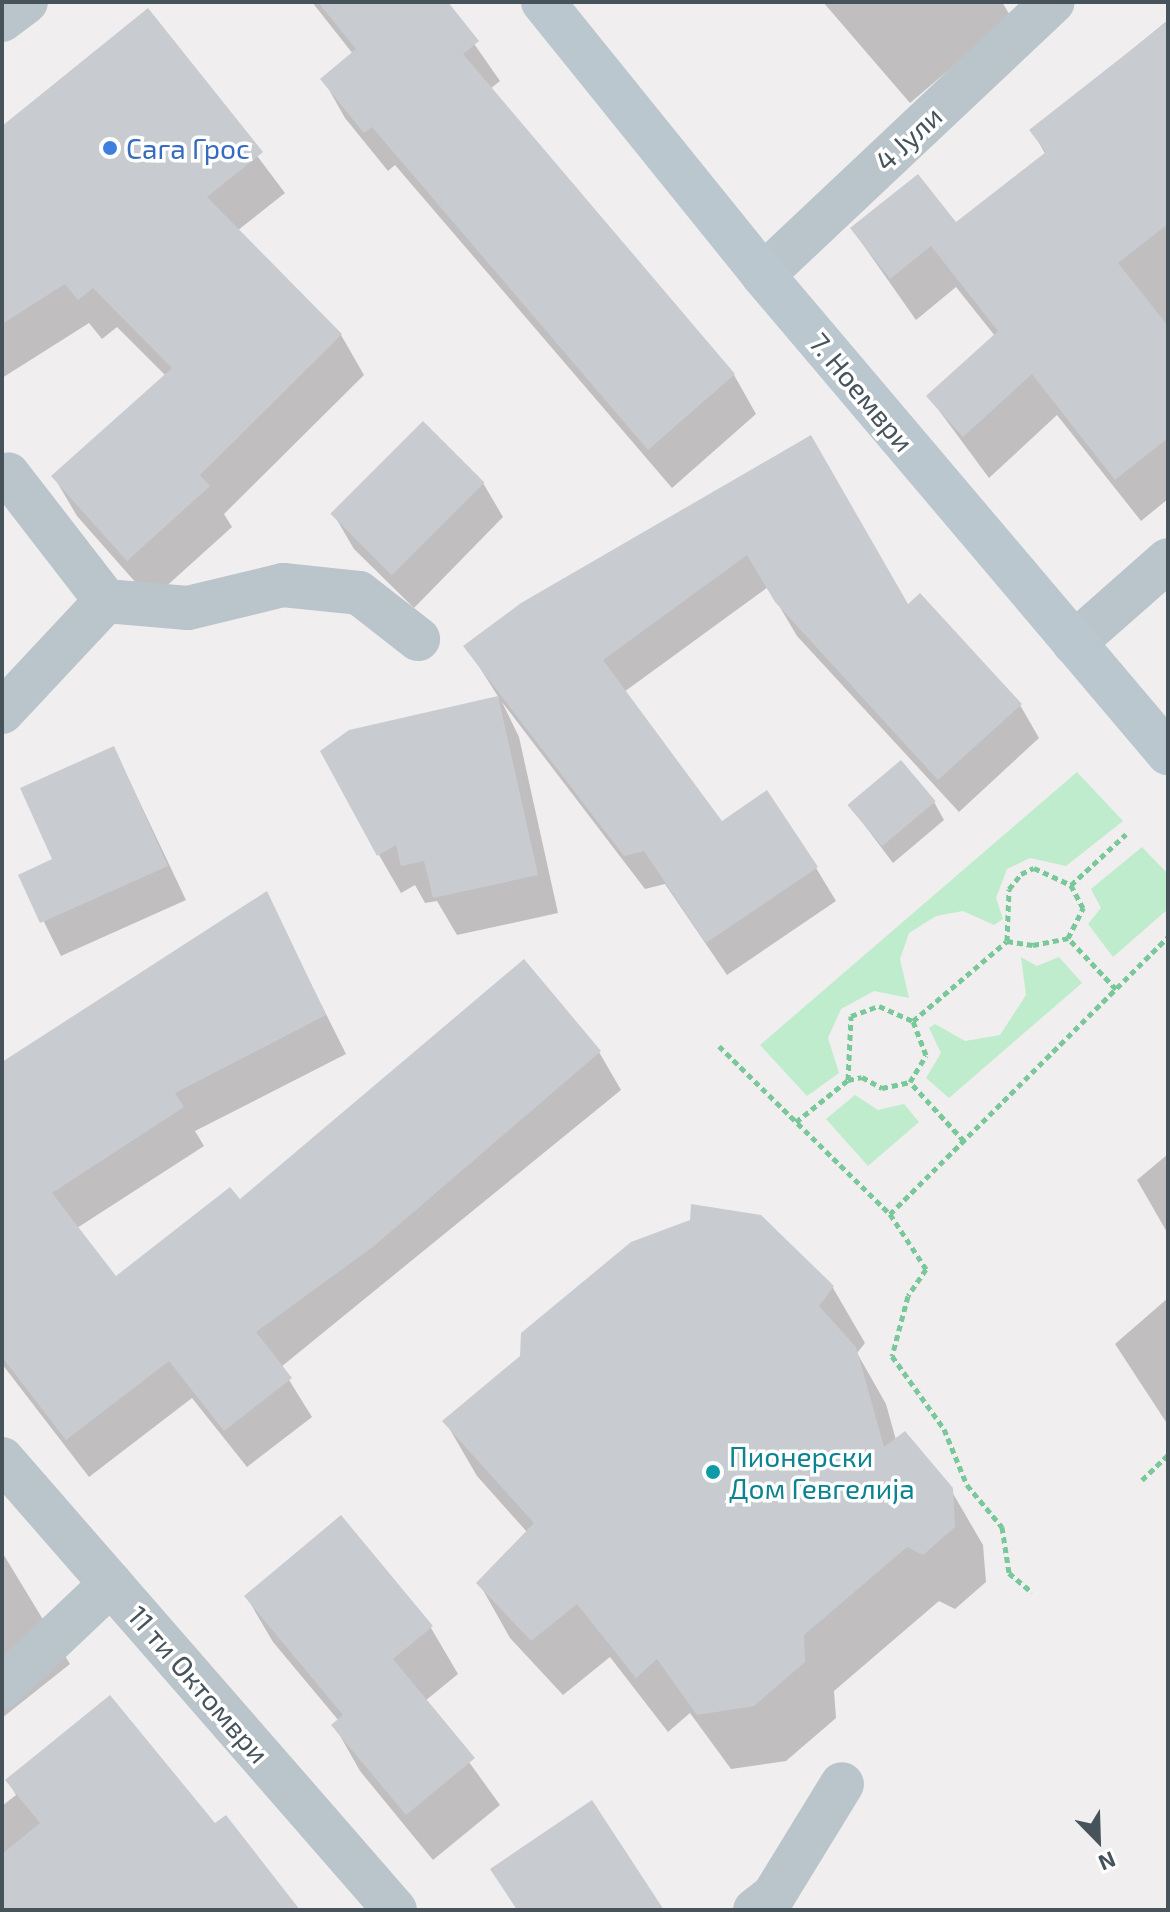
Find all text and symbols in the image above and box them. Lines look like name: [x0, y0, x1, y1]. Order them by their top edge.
street label: 4 Јули: [868, 99, 948, 177]
place label: Сага Грос: [126, 131, 250, 165]
marker: Сага Грос: [101, 139, 119, 157]
street label: 7. Ноември: [803, 326, 921, 458]
place label: Пионерски Дом Гевгелија: [729, 1439, 915, 1505]
marker: Пионерски Дом Гевгелија: [704, 1463, 722, 1481]
street label: 11 ти Октомври: [122, 1599, 276, 1769]
north arrow: [1058, 1800, 1138, 1880]
text: N: [1095, 1847, 1120, 1877]

